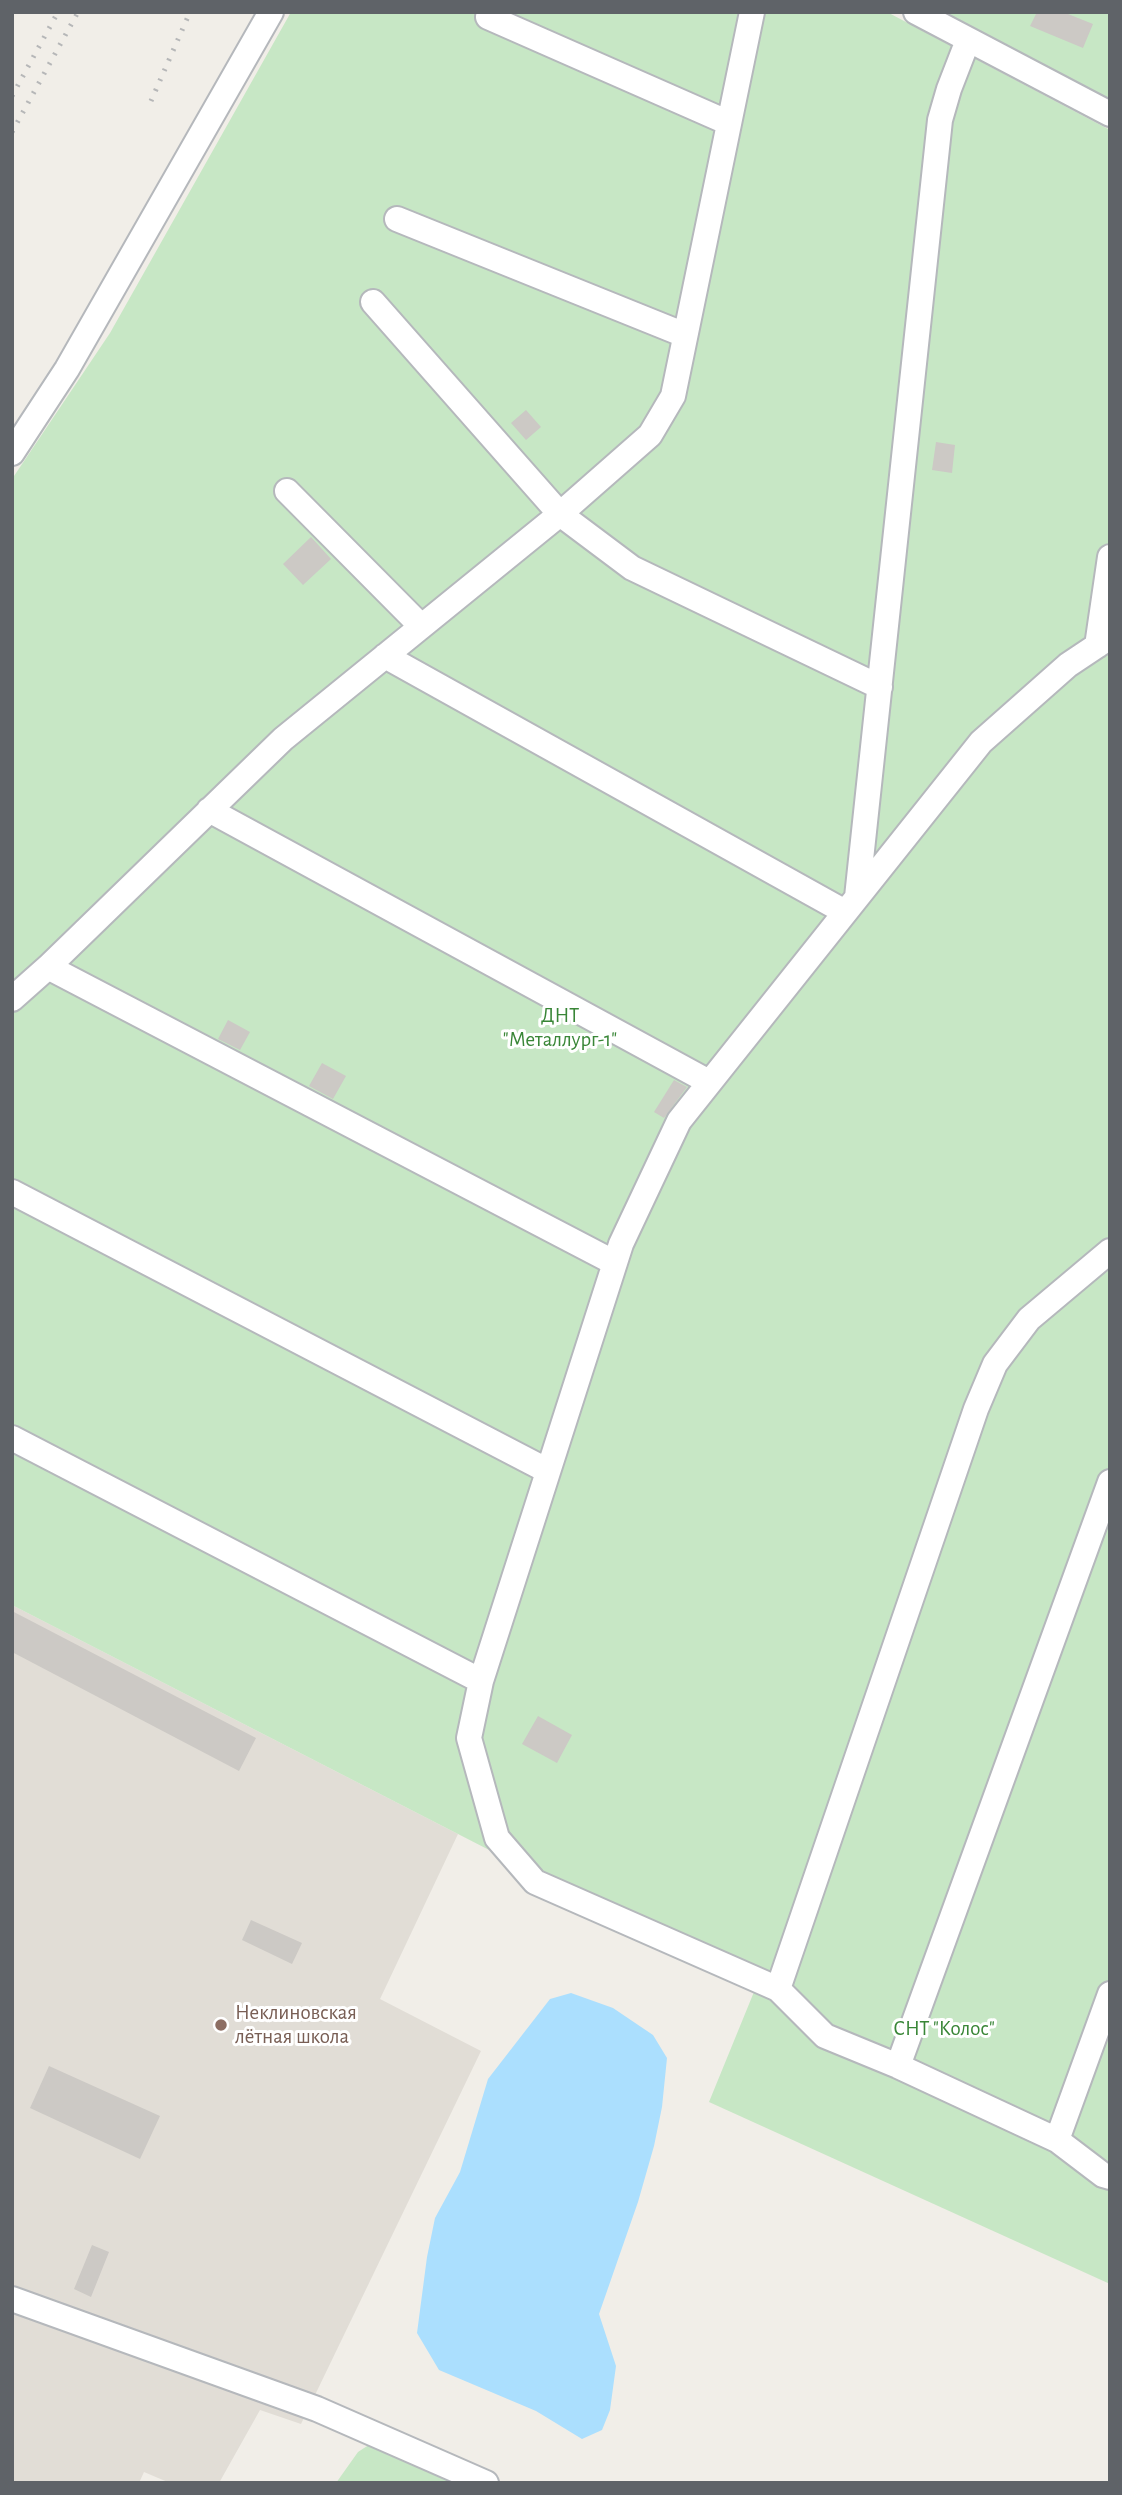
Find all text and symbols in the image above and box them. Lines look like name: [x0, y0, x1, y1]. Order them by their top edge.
park label: ДНТ "Металлург-1": [503, 1003, 617, 1053]
place label: Неклиновская лётная школа: [235, 2000, 357, 2050]
park label: СНТ "Колос": [893, 2016, 995, 2042]
marker: Неклиновская лётная школа: [213, 2017, 229, 2033]

